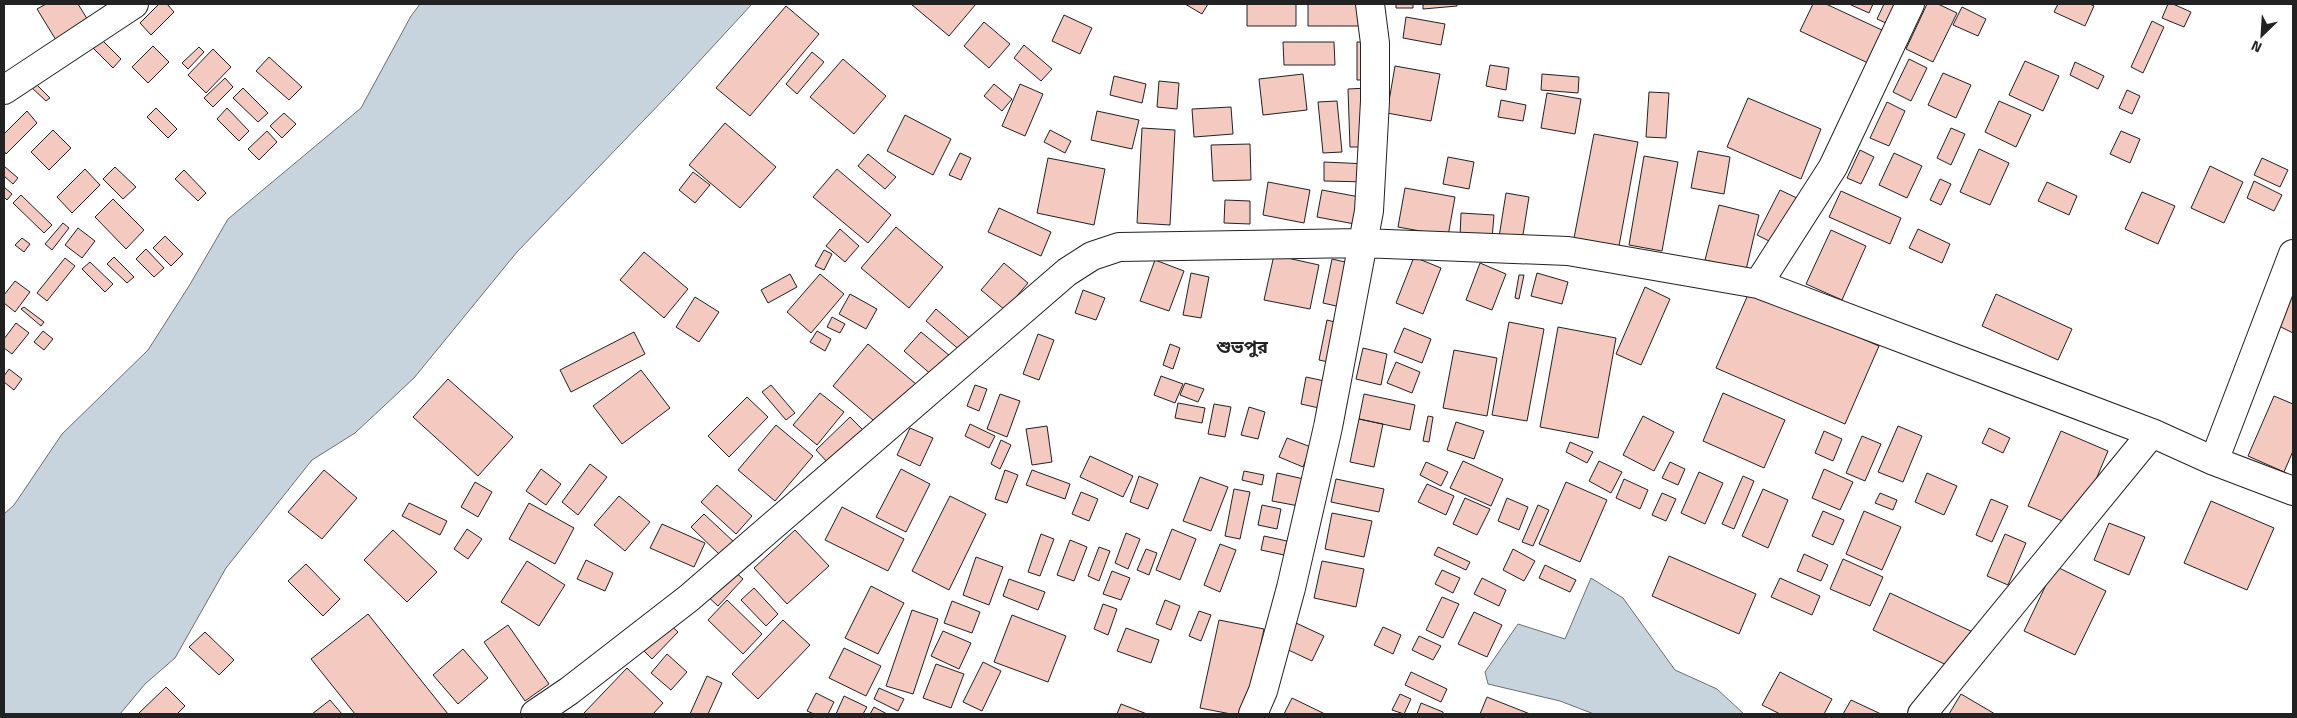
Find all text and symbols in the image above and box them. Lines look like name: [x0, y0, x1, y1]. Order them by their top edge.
north arrow: [2237, 10, 2287, 60]
text: N: [2247, 36, 2265, 59]
district label: শুভপুর: [1216, 333, 1269, 360]

